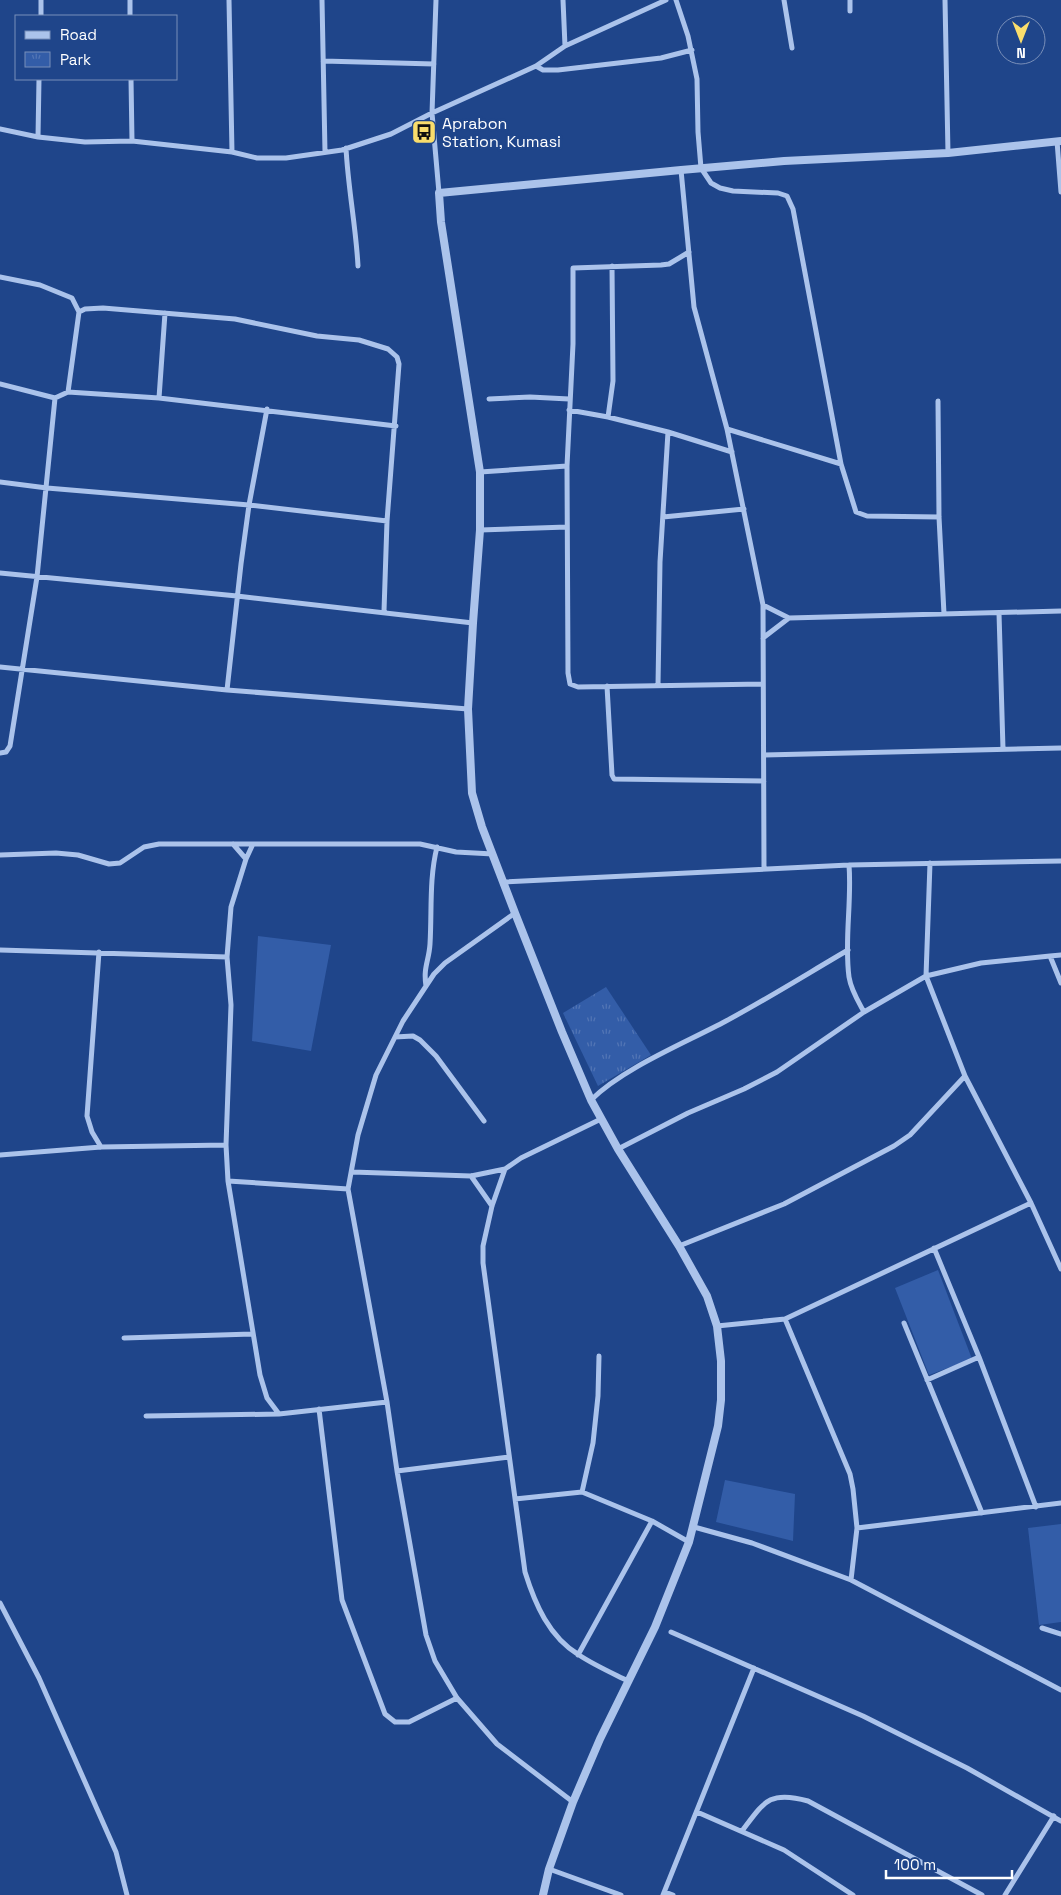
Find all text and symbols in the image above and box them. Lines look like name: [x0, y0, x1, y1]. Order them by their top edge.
legend: [15, 15, 178, 80]
north arrow: [996, 15, 1046, 65]
text: Road: [60, 25, 97, 44]
text: N: [1016, 44, 1026, 62]
text: Park: [60, 50, 91, 69]
place label: Aprabon Station, Kumasi: [442, 113, 561, 152]
bus stop icon: Aprabon Station, Kumasi: [411, 119, 437, 145]
scale bar: [886, 1848, 1012, 1880]
text: 100 m: [894, 1855, 936, 1874]

